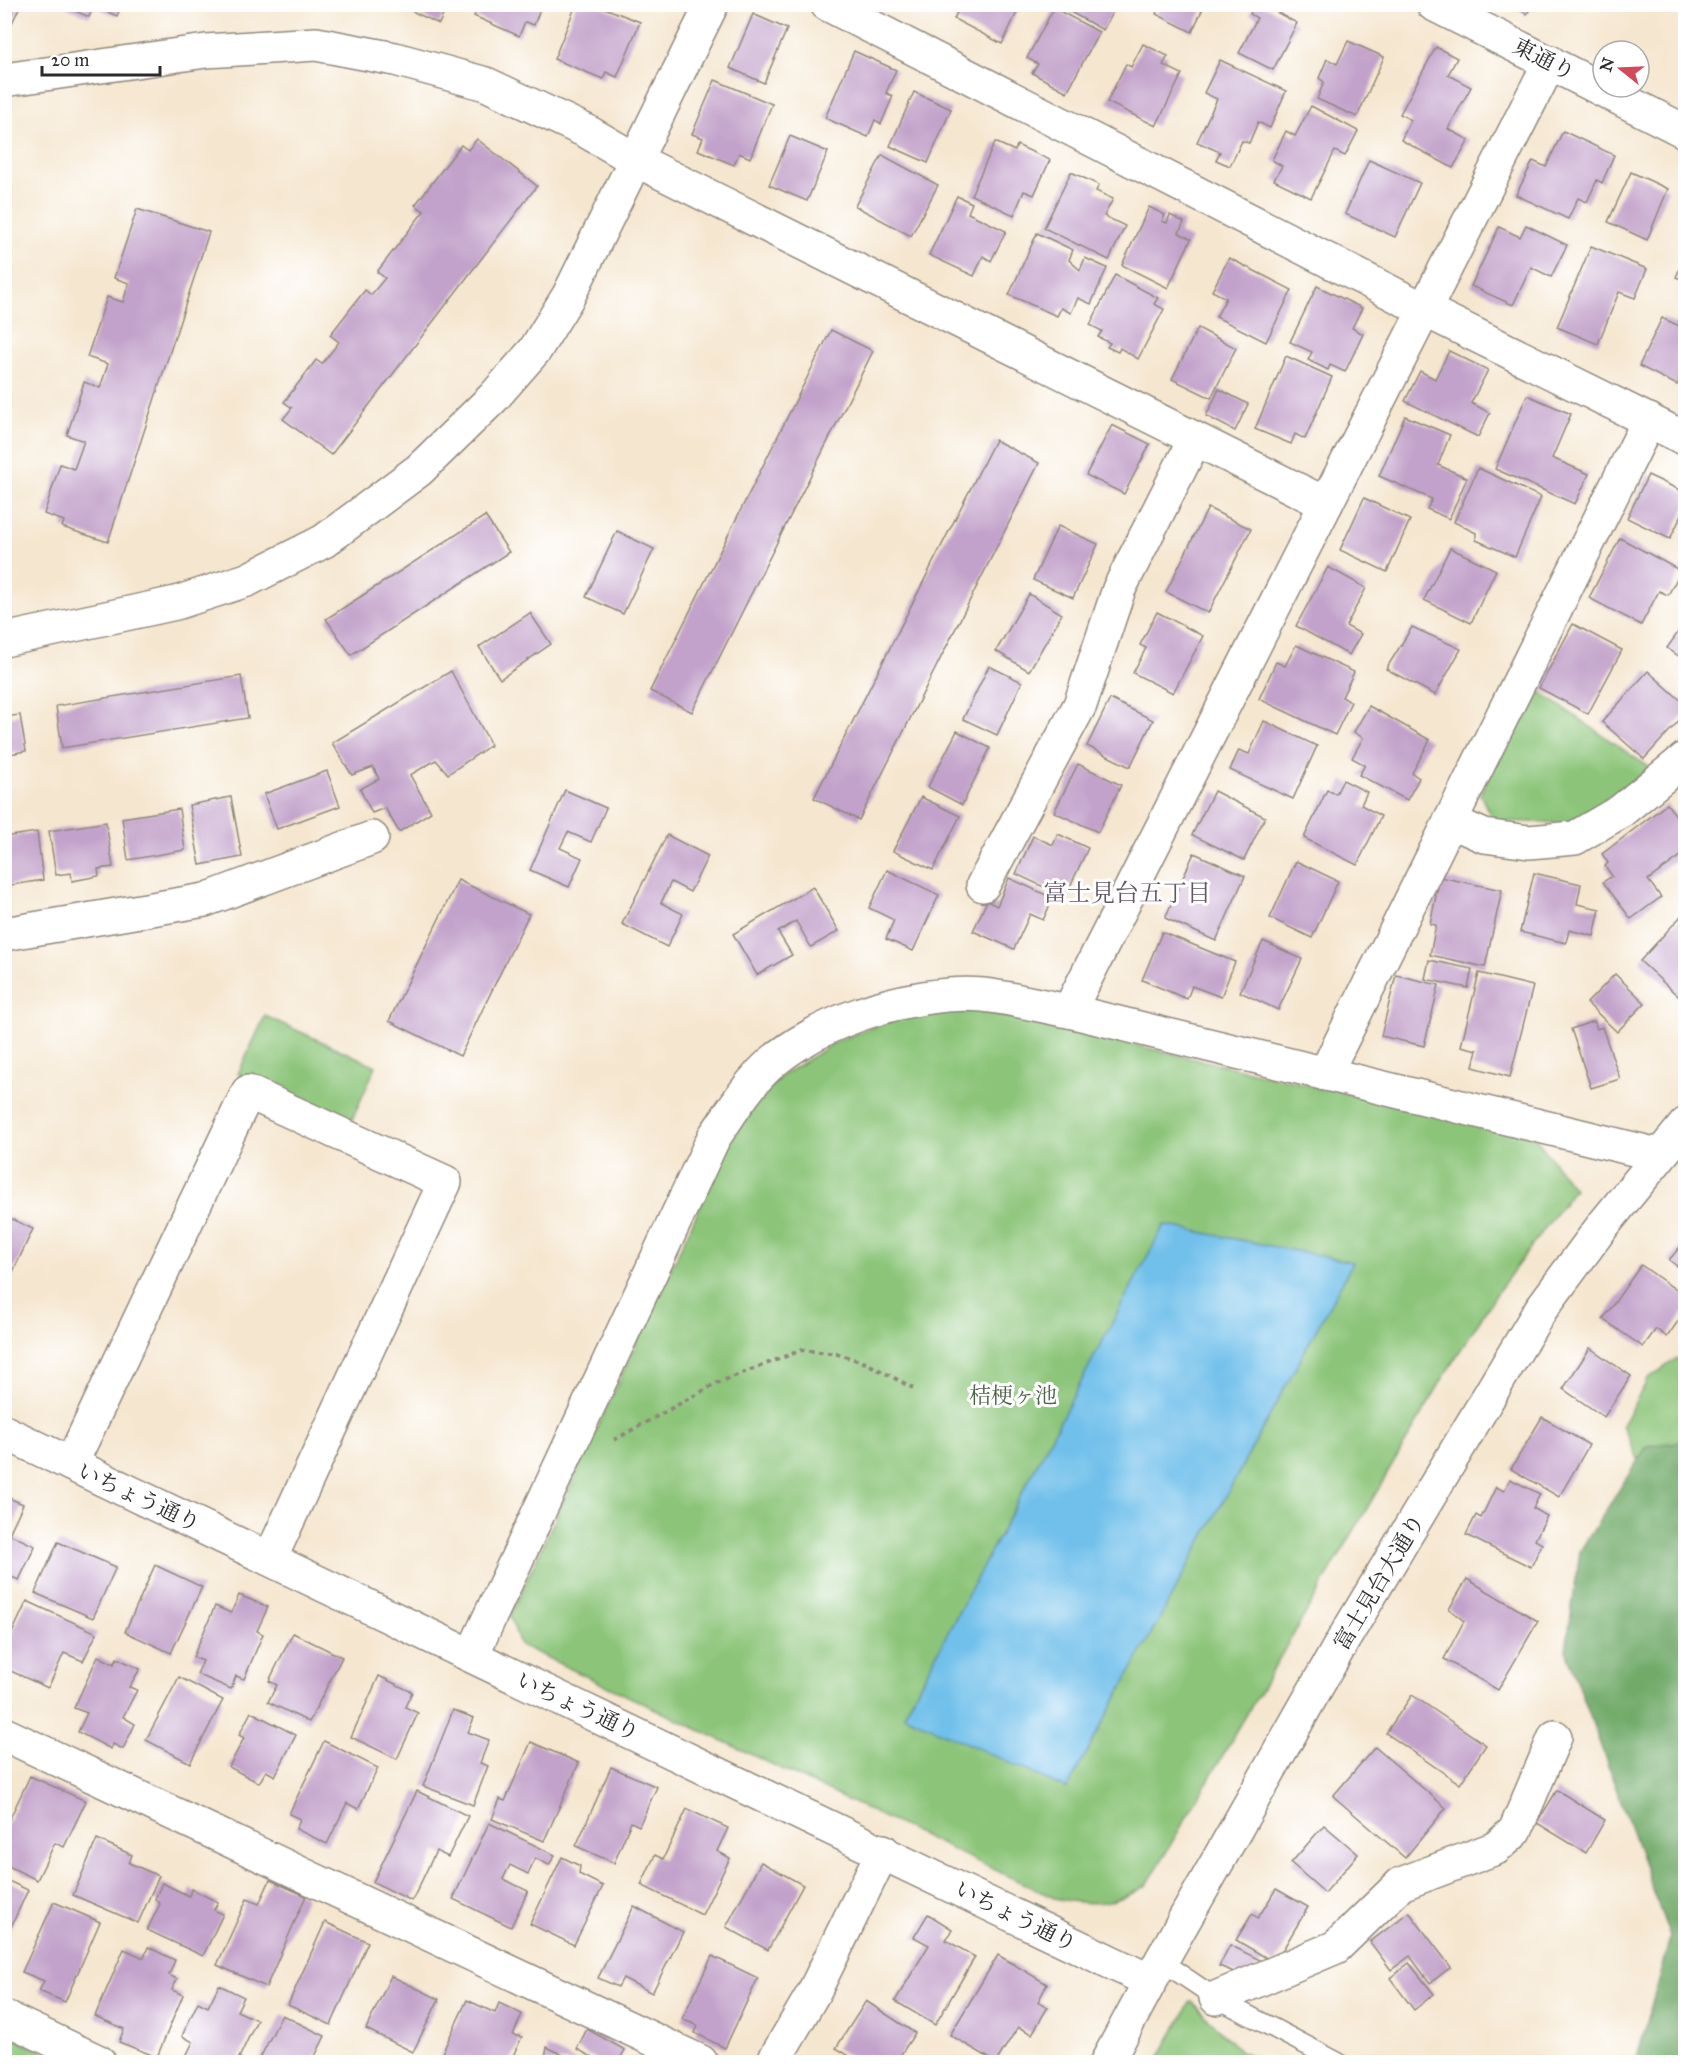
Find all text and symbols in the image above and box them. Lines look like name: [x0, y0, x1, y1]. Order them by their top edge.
street label: 東通り: [1508, 32, 1580, 86]
scale bar: [42, 39, 160, 77]
north arrow: [1591, 39, 1651, 99]
text: 20 m: [51, 49, 89, 71]
text: N: [1596, 55, 1618, 74]
district label: 富士見台五丁目: [1043, 878, 1211, 908]
park label: 桔梗ヶ池: [969, 1382, 1057, 1409]
street label: いちょう通り: [73, 1457, 205, 1537]
street label: 富士見台大通り: [1328, 1509, 1430, 1655]
street label: いちょう通り: [512, 1666, 644, 1746]
street label: いちょう通り: [951, 1875, 1081, 1957]

